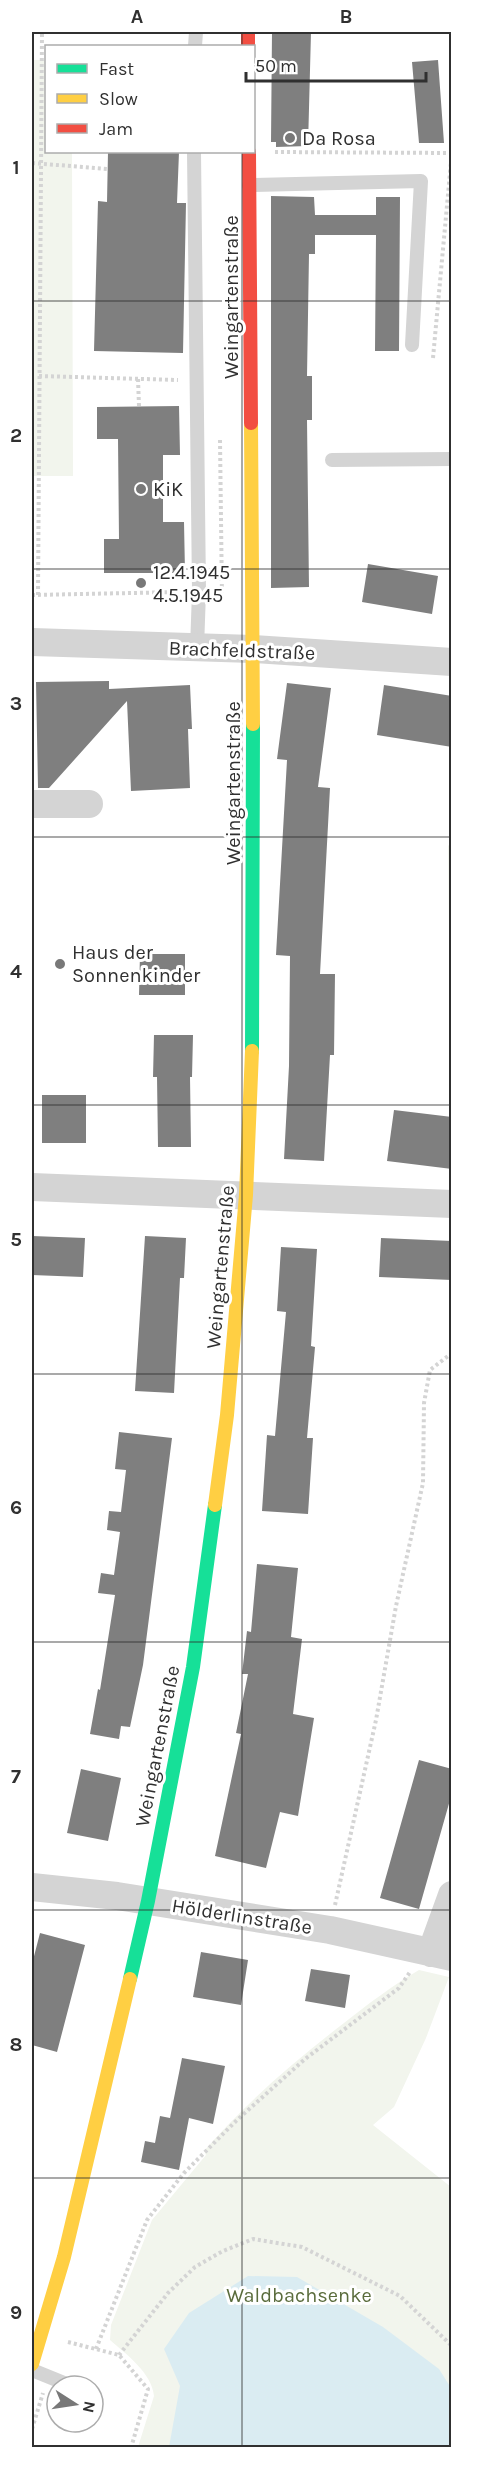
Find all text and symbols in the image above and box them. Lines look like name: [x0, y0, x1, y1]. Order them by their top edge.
text: A: [131, 5, 144, 28]
text: B: [340, 5, 352, 28]
legend: [45, 45, 255, 153]
scale bar: [246, 45, 426, 83]
text: 50 m: [255, 55, 297, 77]
text: Fast: [99, 58, 134, 80]
text: Slow: [99, 88, 138, 110]
text: Jam: [99, 118, 133, 140]
place label: Da Rosa: [302, 127, 376, 150]
marker: Da Rosa: [283, 131, 297, 145]
text: 1: [12, 156, 20, 179]
street label: Weingartenstraße: [220, 215, 243, 379]
text: 2: [10, 424, 22, 447]
place label: KiK: [153, 478, 183, 501]
marker: KiK: [134, 482, 148, 496]
place label: 12.4.1945 4.5.1945: [153, 561, 230, 607]
marker: 12.4.1945 4.5.1945: [134, 576, 148, 590]
street label: Brachfeldstraße: [168, 636, 316, 665]
text: 3: [10, 692, 22, 715]
street label: Weingartenstraße: [222, 701, 245, 865]
place label: Haus der Sonnenkinder: [72, 941, 201, 987]
marker: Haus der Sonnenkinder: [53, 957, 67, 971]
text: 4: [10, 960, 22, 983]
street label: Weingartenstraße: [202, 1184, 239, 1350]
text: 5: [10, 1228, 22, 1251]
text: 6: [10, 1496, 22, 1519]
street label: Weingartenstraße: [131, 1664, 184, 1829]
text: 7: [11, 1765, 21, 1788]
street label: Hölderlinstraße: [170, 1894, 314, 1939]
text: 8: [10, 2033, 22, 2056]
park label: Waldbachsenke: [226, 2284, 372, 2307]
text: 9: [10, 2301, 22, 2324]
north arrow: [45, 2374, 105, 2434]
text: N: [79, 2399, 100, 2415]

